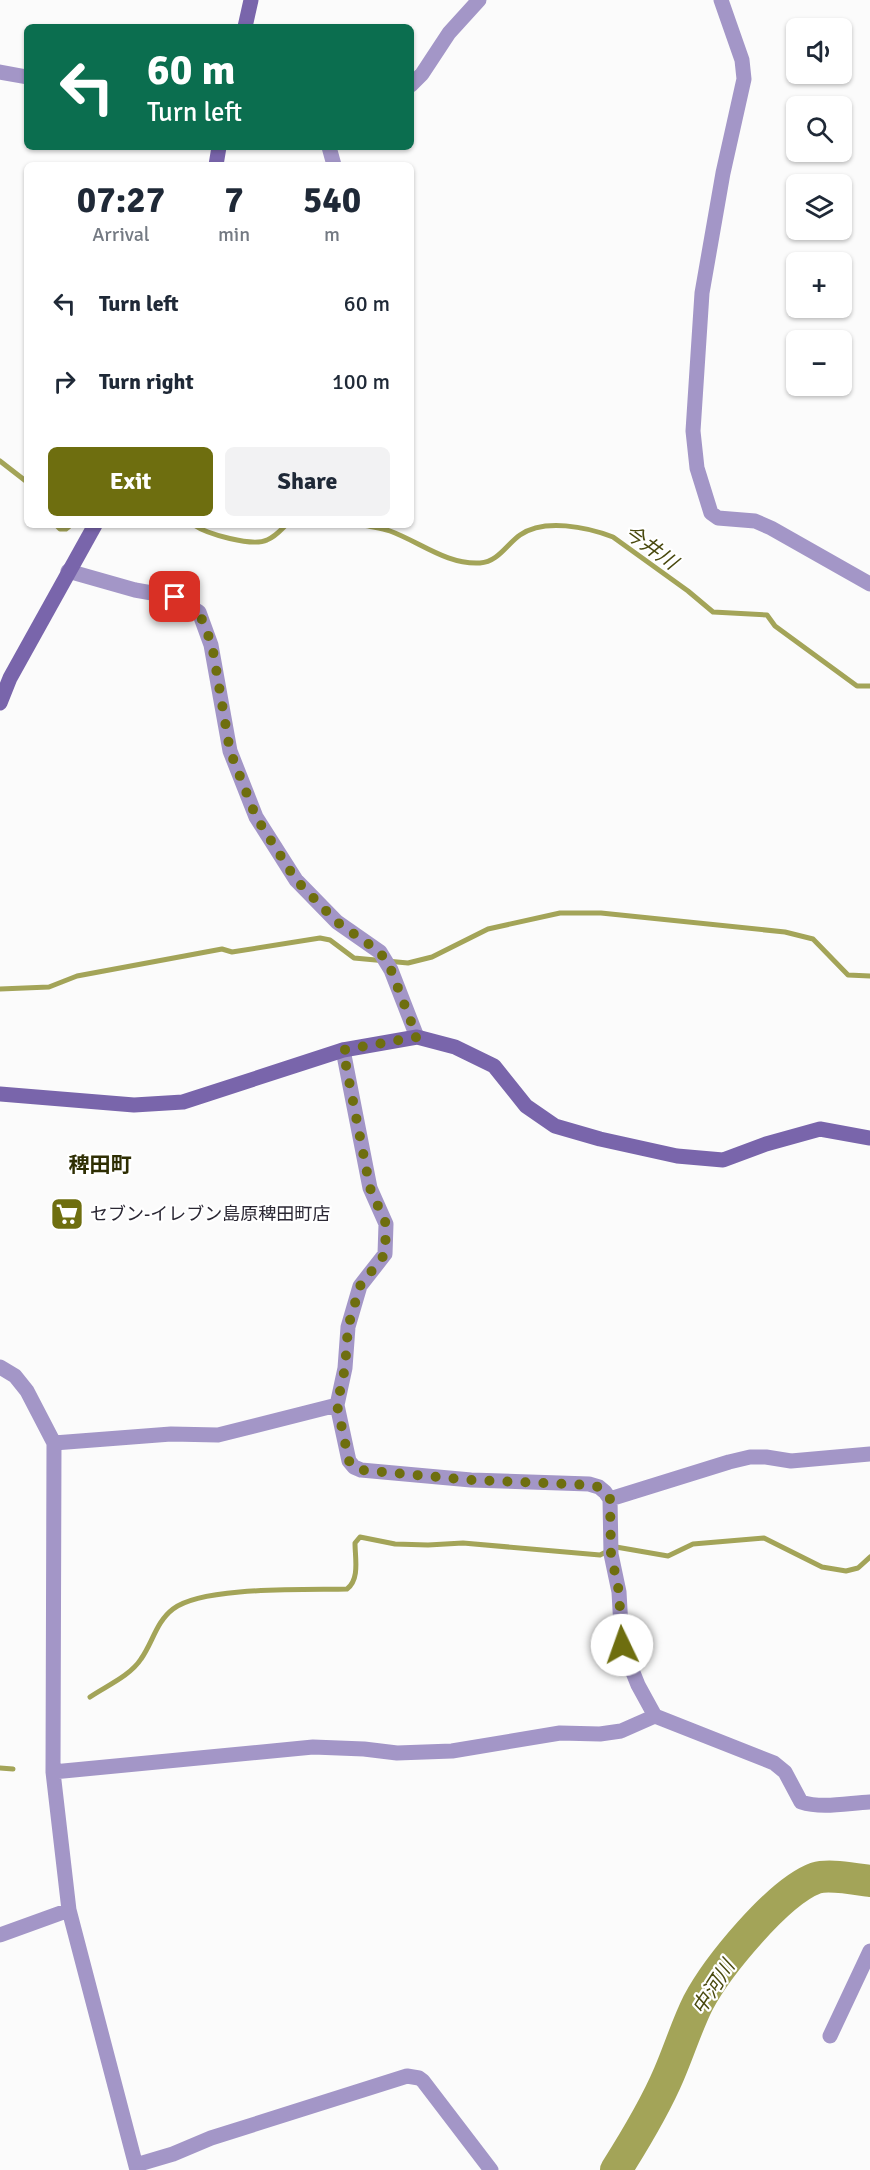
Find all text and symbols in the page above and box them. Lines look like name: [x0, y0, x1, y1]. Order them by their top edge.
map controls: [786, 18, 852, 396]
button: sound: [786, 18, 852, 84]
text: 60 m: [147, 45, 236, 96]
icon: left: [48, 48, 126, 126]
text: Turn left: [147, 96, 242, 129]
button: search: [786, 96, 852, 162]
button: layers: [786, 174, 852, 240]
text: 07:27: [77, 178, 165, 223]
text: 7: [224, 178, 244, 223]
text: 540: [303, 178, 361, 223]
text: Arrival: [92, 222, 150, 247]
text: min: [218, 222, 250, 247]
text: m: [324, 222, 340, 247]
button: +: [786, 252, 852, 318]
icon: left: [48, 287, 81, 320]
text: Turn left: [99, 290, 179, 317]
text: 60 m: [344, 290, 390, 317]
button: −: [786, 330, 852, 396]
icon: right: [48, 365, 81, 398]
text: Turn right: [99, 368, 194, 395]
text: 100 m: [332, 368, 390, 395]
button: Exit: [48, 447, 213, 516]
button: Share: [225, 447, 390, 516]
water label: 今井川: [619, 520, 684, 576]
pin: [149, 571, 200, 622]
icon: arrive: [158, 580, 191, 613]
district label: 稗田町: [69, 1152, 132, 1178]
supermarket icon: セブン-イレブン島原稗田町店: [49, 1196, 85, 1232]
place label: セブン-イレブン島原稗田町店: [90, 1203, 330, 1225]
position arrow: [590, 1613, 654, 1677]
water label: 中河川: [687, 1954, 741, 2019]

